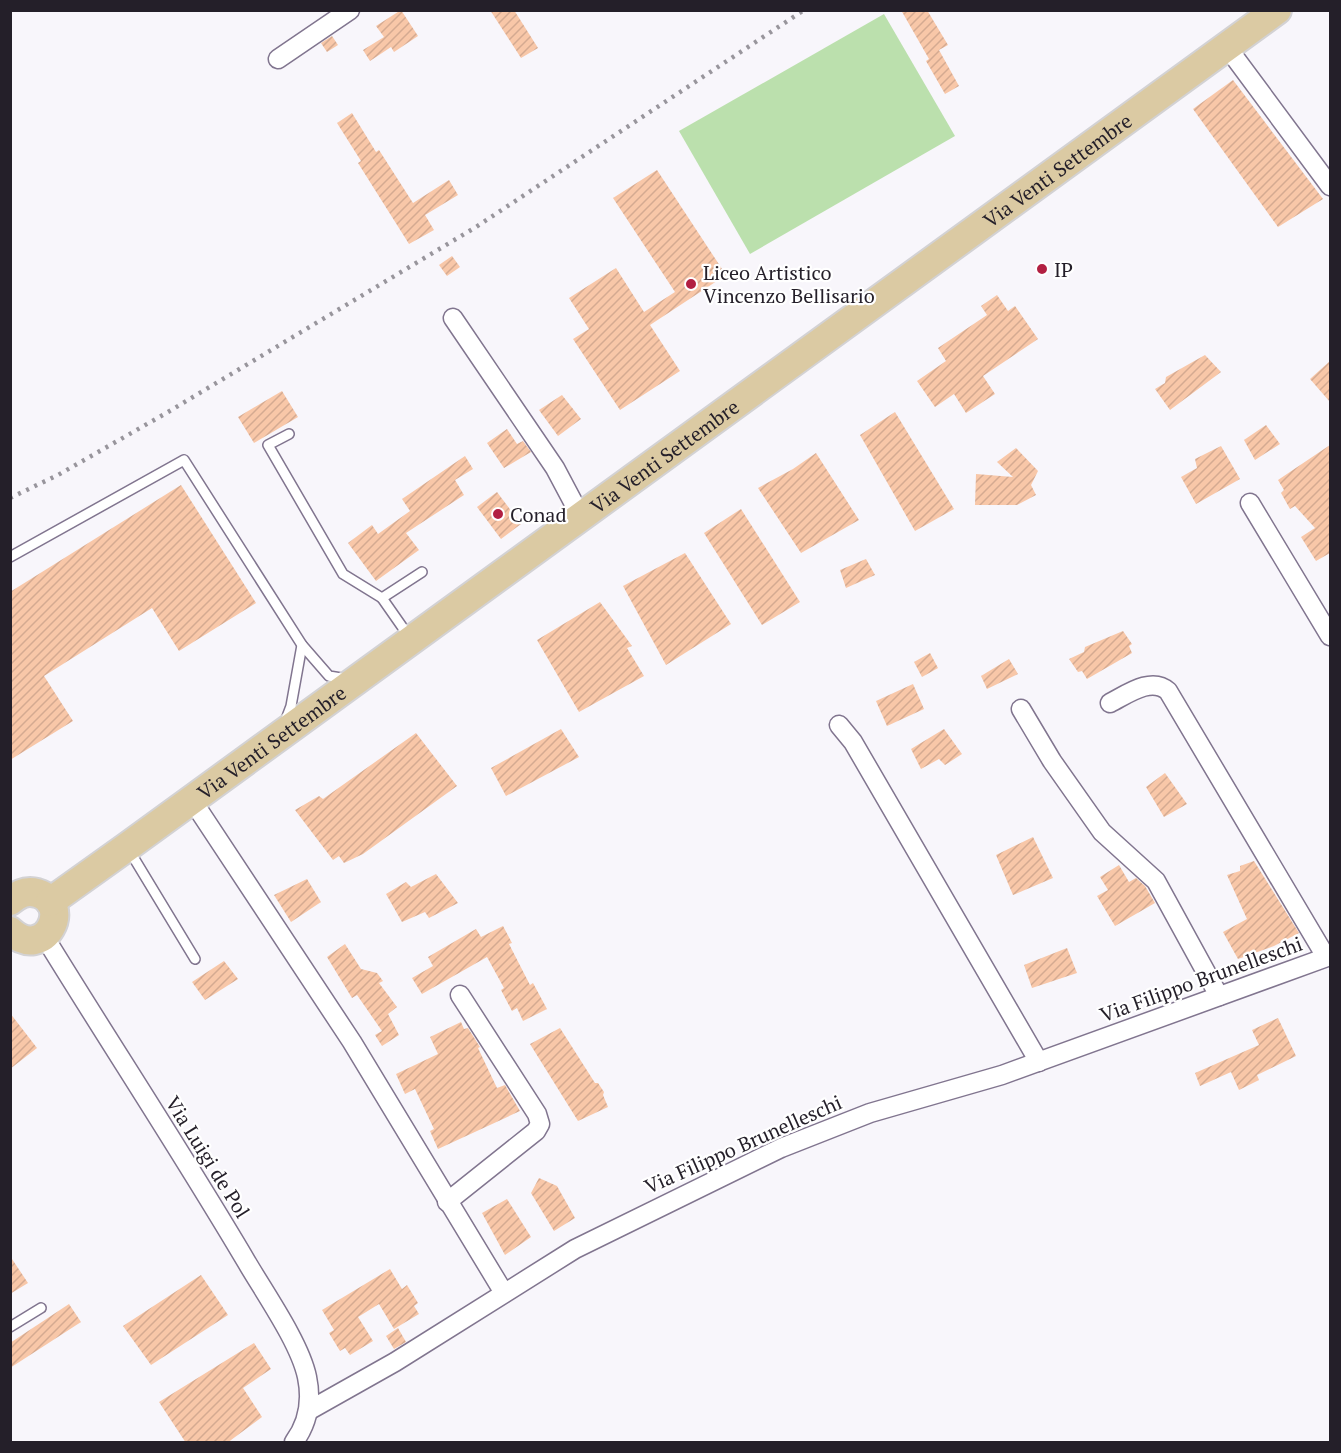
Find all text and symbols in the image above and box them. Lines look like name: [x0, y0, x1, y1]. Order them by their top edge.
street label: Via Venti Settembre: [977, 107, 1137, 233]
place label: IP: [1054, 256, 1073, 283]
place label: Liceo Artistico Vincenzo Bellisario: [703, 259, 875, 309]
marker: IP: [1035, 262, 1049, 276]
marker: Liceo Artistico Vincenzo Bellisario: [684, 277, 698, 291]
street label: Via Venti Settembre: [584, 393, 744, 519]
place label: Conad: [510, 501, 567, 528]
marker: Conad: [491, 507, 505, 521]
street label: Via Venti Settembre: [191, 679, 351, 805]
street label: Via Filippo Brunelleschi: [1096, 930, 1306, 1028]
street label: Via Filippo Brunelleschi: [640, 1088, 846, 1200]
street label: Via Luigi de Pol: [160, 1091, 256, 1223]

